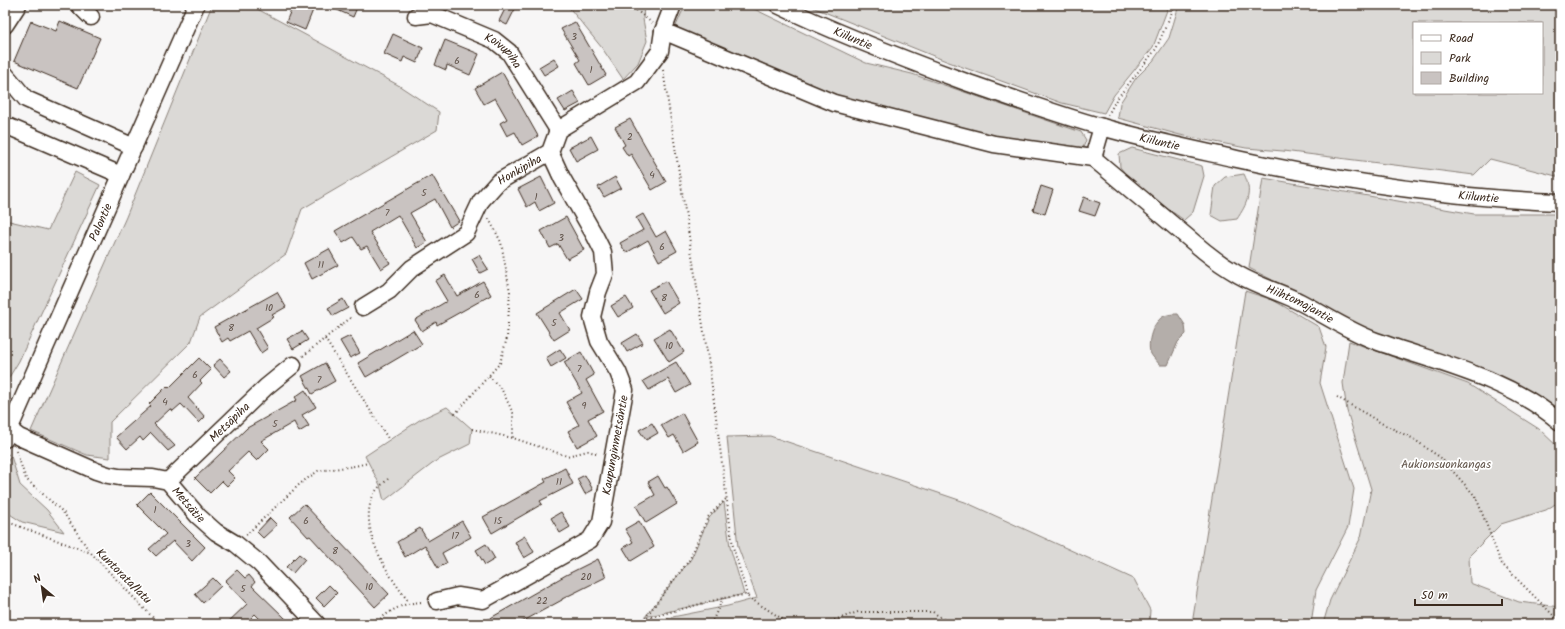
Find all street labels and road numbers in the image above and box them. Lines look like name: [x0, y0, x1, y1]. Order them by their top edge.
street label: Kiiluntie: [830, 22, 876, 56]
street label: Koivupiha: [481, 28, 526, 73]
street label: Kiiluntie: [1137, 128, 1182, 156]
street label: Honkipiha: [494, 149, 546, 191]
street label: Kiiluntie: [1457, 186, 1500, 209]
street label: Palontie: [84, 200, 118, 244]
street label: Hiihtomajantie: [1263, 280, 1338, 329]
street label: Kaupunginmetsäntie: [597, 393, 634, 496]
street label: Metsäpiha: [205, 398, 255, 447]
street label: Metsätie: [167, 482, 210, 528]
street label: Kuntorata/latu: [91, 544, 156, 609]

